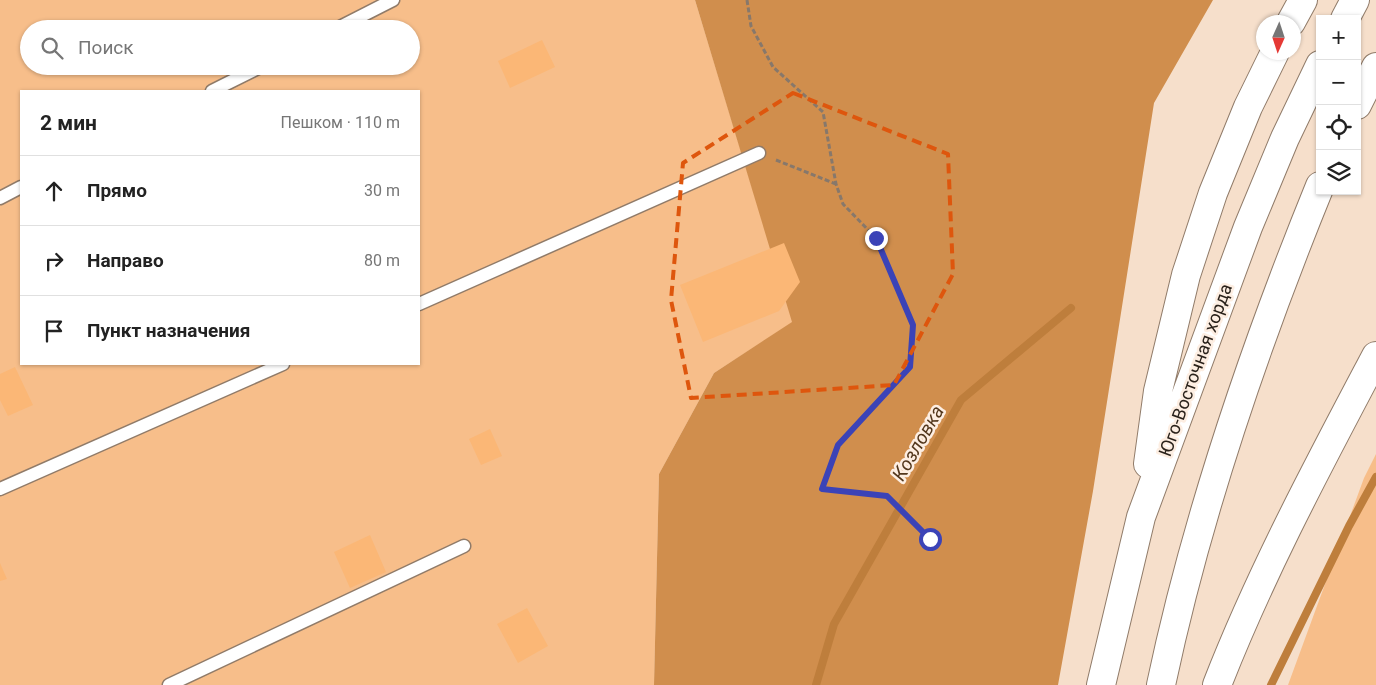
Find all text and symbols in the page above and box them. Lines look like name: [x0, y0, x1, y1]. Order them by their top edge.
north arrow: [1256, 15, 1301, 60]
map controls: [1316, 15, 1361, 195]
button: +: [1316, 15, 1361, 60]
search box: [20, 20, 420, 75]
icon: search: [38, 34, 66, 62]
text: Поиск: [78, 36, 134, 59]
button: −: [1316, 60, 1361, 105]
button: locate: [1316, 105, 1361, 150]
text: 2 мин: [40, 111, 97, 135]
text: Пешком · 110 m: [281, 113, 400, 132]
button: layers: [1316, 150, 1361, 195]
icon: ahead: [40, 177, 68, 205]
text: Прямо: [87, 179, 147, 202]
text: 30 m: [364, 181, 400, 200]
route end: [865, 227, 888, 250]
icon: right: [40, 247, 68, 275]
text: Направо: [87, 249, 164, 272]
text: 80 m: [364, 251, 400, 270]
street label: Юго-Восточная хорда: [1154, 281, 1236, 459]
icon: arrive: [40, 317, 68, 345]
text: Пункт назначения: [87, 319, 250, 342]
water label: Козловка: [887, 401, 949, 485]
route start: [919, 528, 942, 551]

